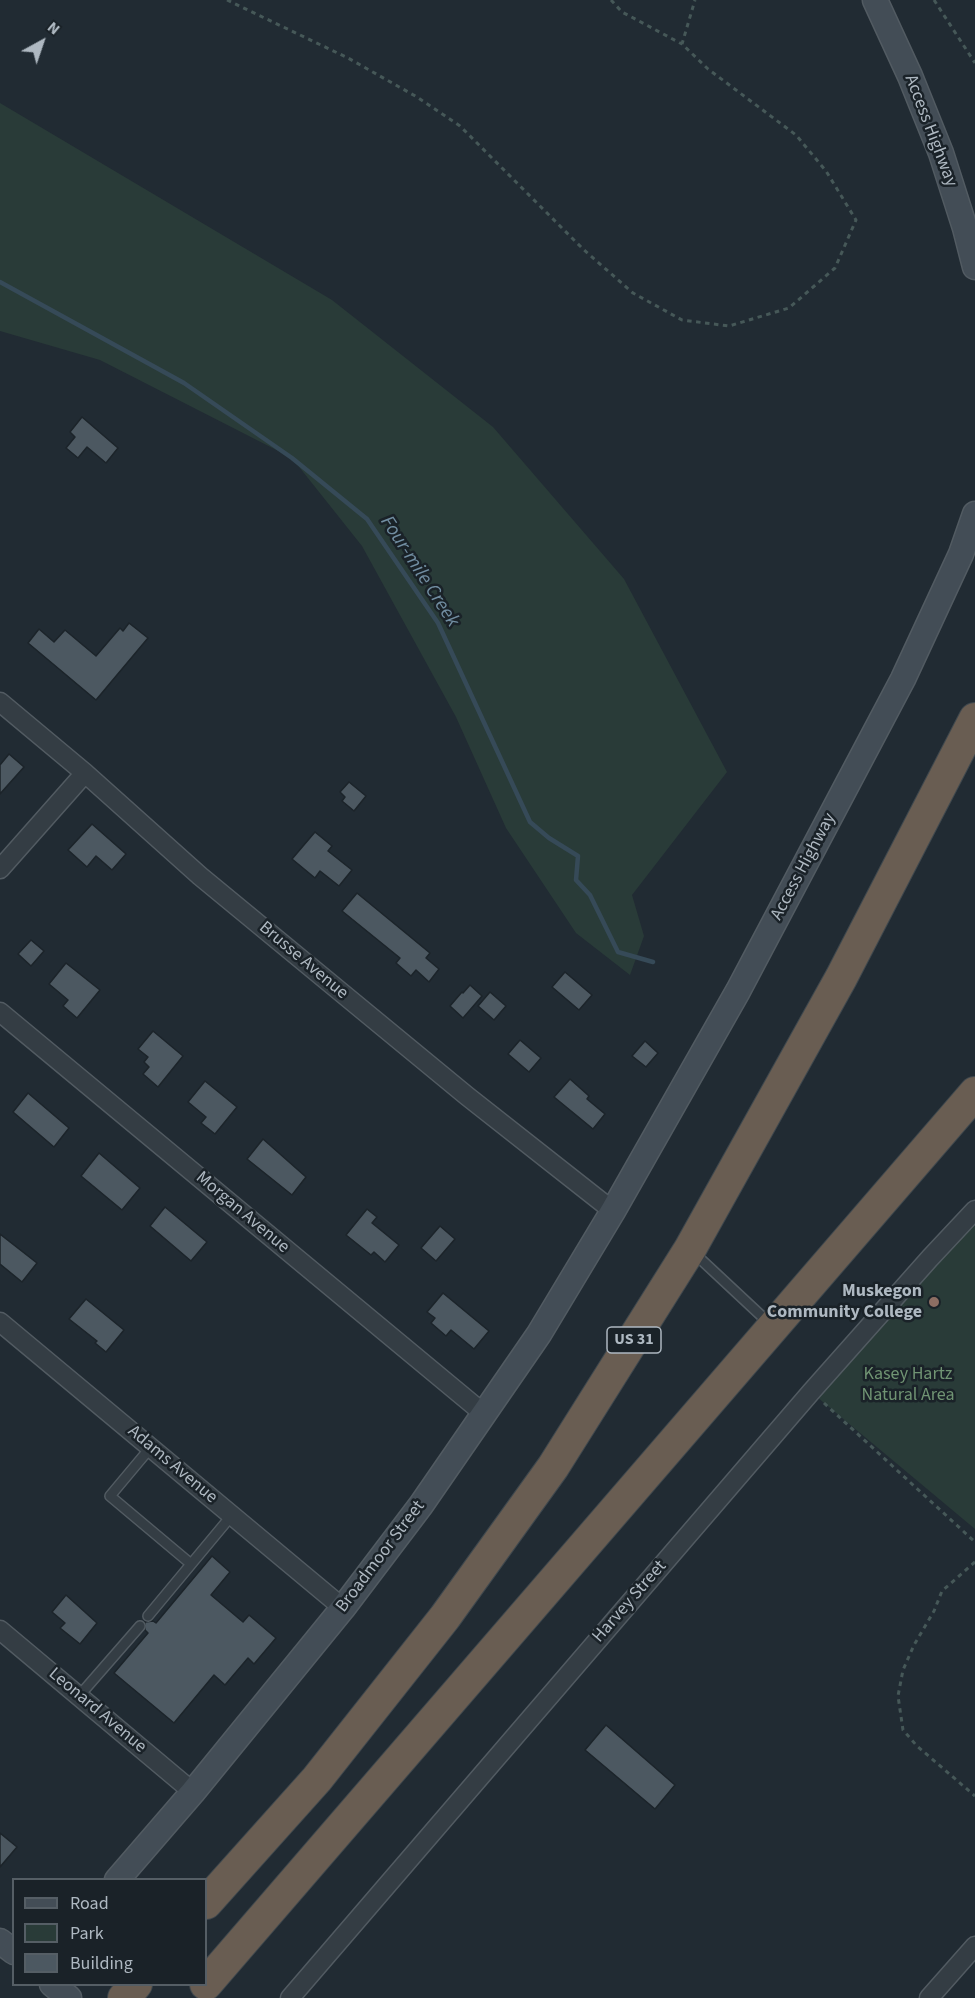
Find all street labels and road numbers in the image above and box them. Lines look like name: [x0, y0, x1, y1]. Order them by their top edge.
street label: Access Highway: [899, 72, 961, 190]
street label: Access Highway: [767, 810, 841, 924]
street label: Brusse Avenue: [254, 917, 352, 1005]
street label: Morgan Avenue: [191, 1168, 293, 1258]
road number: US 31: [607, 1327, 661, 1353]
street label: Adams Avenue: [123, 1421, 221, 1509]
street label: Broadmoor Street: [332, 1497, 430, 1617]
street label: Harvey Street: [588, 1556, 672, 1648]
street label: Leonard Avenue: [44, 1664, 150, 1758]

